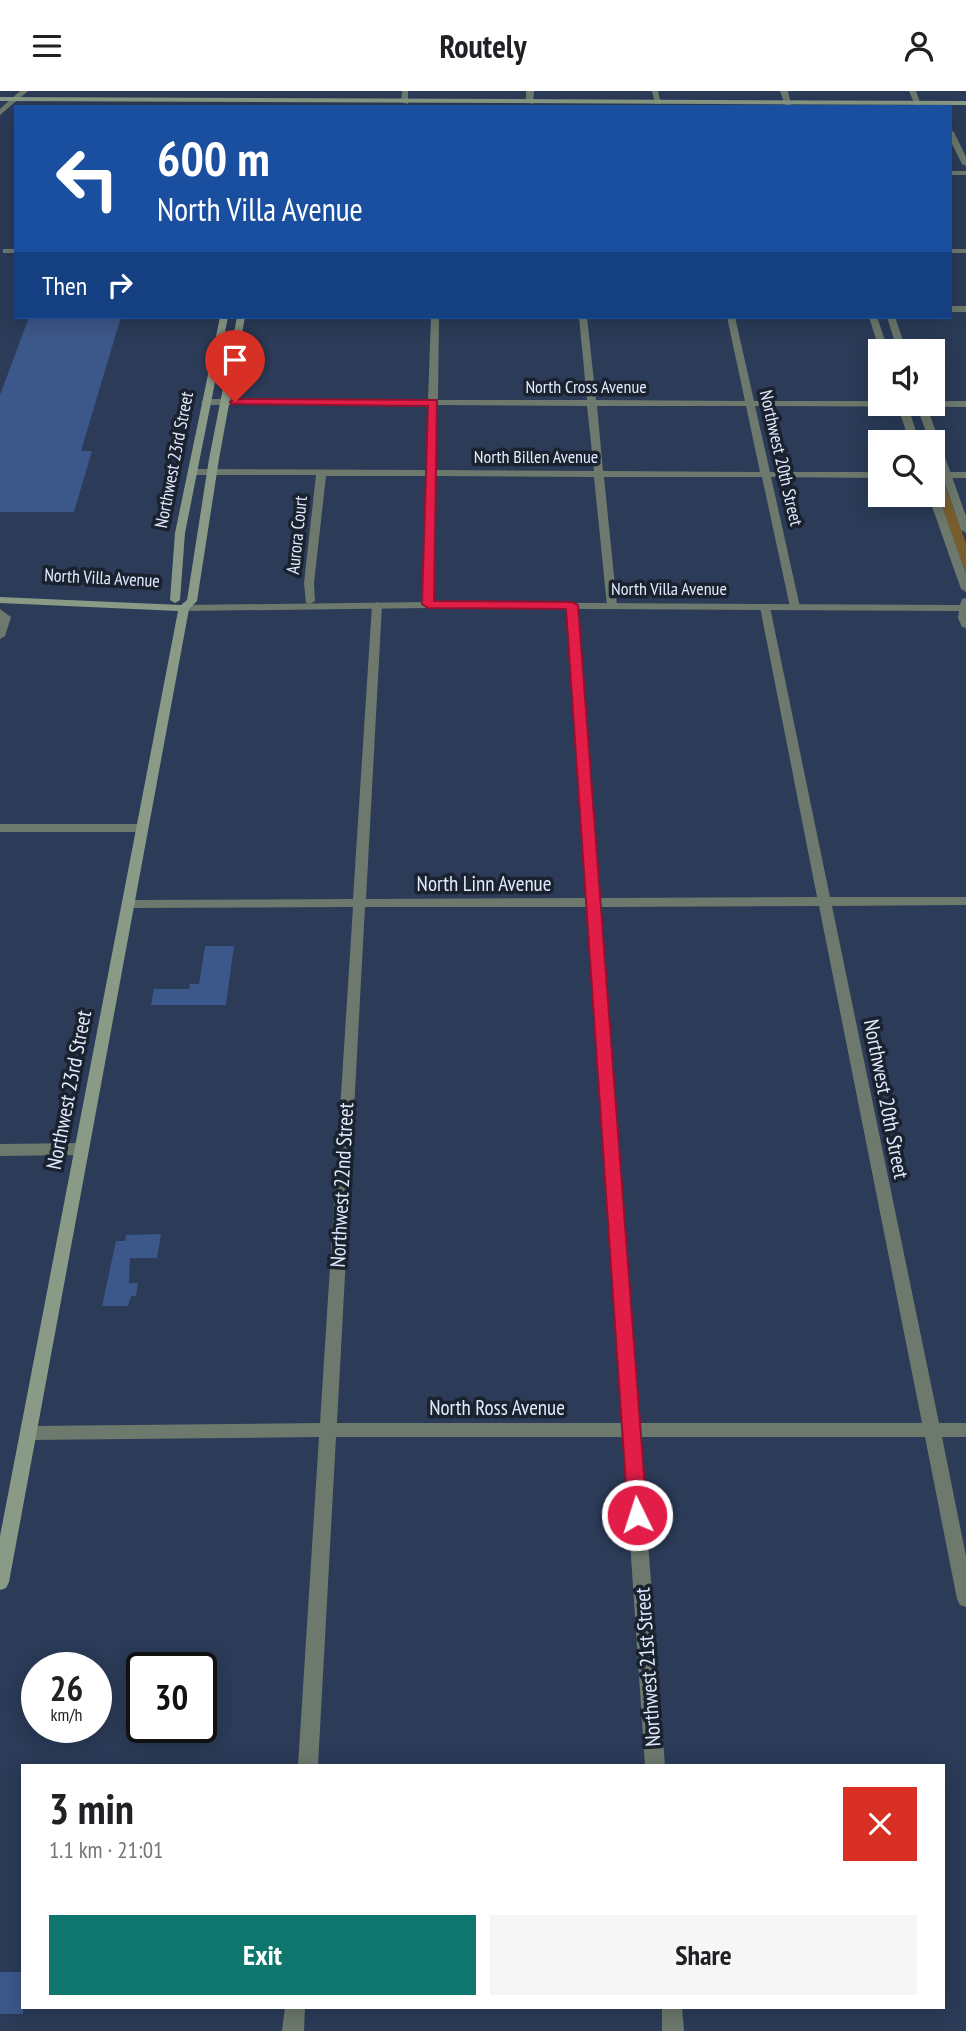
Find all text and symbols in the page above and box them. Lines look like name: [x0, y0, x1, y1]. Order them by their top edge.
text: Routely: [440, 25, 526, 67]
icon: menu: [28, 27, 66, 65]
icon: person: [900, 27, 938, 65]
text: 600 m: [157, 126, 270, 190]
icon: left: [42, 133, 133, 224]
text: North Villa Avenue: [157, 188, 363, 230]
icon: right: [101, 266, 139, 304]
text: Then: [42, 269, 87, 302]
pin: [205, 330, 265, 402]
map controls: [868, 339, 945, 507]
button: sound: [868, 339, 945, 416]
icon: arrive: [216, 341, 254, 379]
street label: North Cross Avenue: [525, 375, 647, 398]
street label: Northwest 20th Street: [755, 388, 808, 528]
street label: Northwest 23rd Street: [149, 390, 198, 530]
button: search: [868, 430, 945, 507]
street label: North Billen Avenue: [474, 445, 598, 468]
street label: Aurora Court: [281, 495, 312, 575]
street label: North Villa Avenue: [44, 563, 160, 592]
street label: North Villa Avenue: [611, 577, 727, 600]
street label: North Linn Avenue: [417, 870, 551, 897]
street label: Northwest 23rd Street: [40, 1008, 97, 1172]
street label: Northwest 20th Street: [858, 1017, 915, 1181]
street label: Northwest 22nd Street: [324, 1102, 359, 1268]
street label: North Ross Avenue: [429, 1394, 565, 1421]
position arrow: [600, 1478, 674, 1552]
street label: Northwest 21st Street: [628, 1586, 667, 1748]
speed limit sign: 30: [126, 1652, 217, 1743]
text: 26: [50, 1665, 83, 1711]
text: km/h: [51, 1703, 82, 1726]
text: 3 min: [49, 1781, 134, 1836]
button: close: [843, 1787, 917, 1861]
text: 1.1 km · 21:01: [49, 1835, 163, 1864]
button: Exit: [49, 1915, 476, 1995]
button: Share: [490, 1915, 917, 1995]

